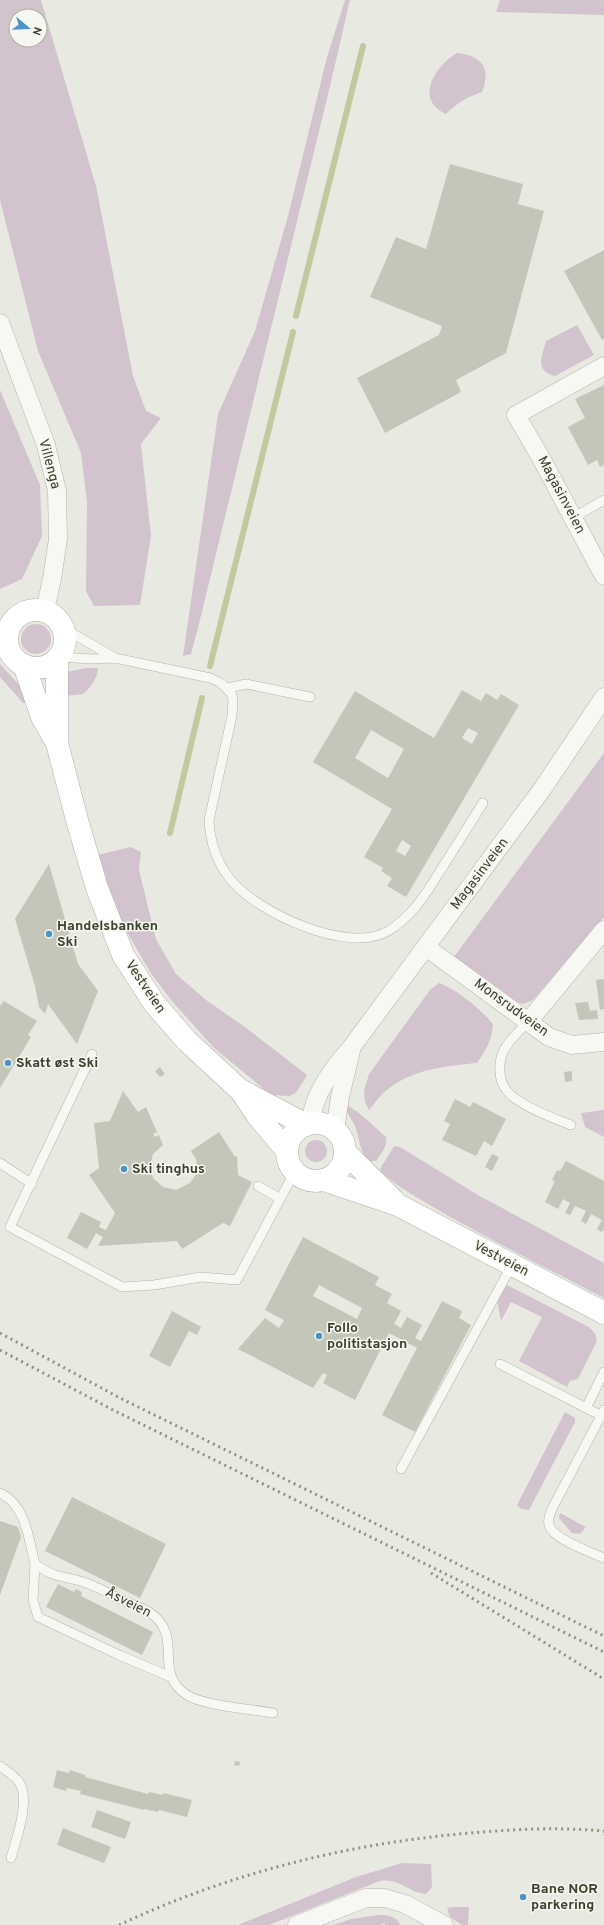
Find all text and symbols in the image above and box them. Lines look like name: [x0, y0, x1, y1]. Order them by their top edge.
north arrow: [8, 8, 48, 48]
text: N: [29, 25, 44, 37]
street label: Villenga: [34, 437, 64, 491]
street label: Magasinveien: [533, 453, 589, 537]
street label: Magasinveien: [447, 835, 513, 913]
place label: Handelsbanken Ski: [57, 918, 158, 951]
marker: Handelsbanken Ski: [44, 929, 54, 939]
street label: Vestveien: [121, 957, 169, 1017]
street label: Monsrudveien: [470, 975, 552, 1041]
place label: Skatt øst Ski: [16, 1055, 98, 1072]
marker: Skatt øst Ski: [3, 1058, 13, 1068]
place label: Ski tinghus: [132, 1161, 205, 1178]
marker: Ski tinghus: [119, 1164, 129, 1174]
street label: Vestveien: [470, 1237, 532, 1281]
place label: Follo politistasjon: [327, 1320, 407, 1353]
marker: Follo politistasjon: [314, 1331, 324, 1341]
street label: Åsveien: [102, 1584, 154, 1622]
place label: Bane NOR parkering: [531, 1881, 598, 1914]
marker: Bane NOR parkering: [518, 1892, 528, 1902]

